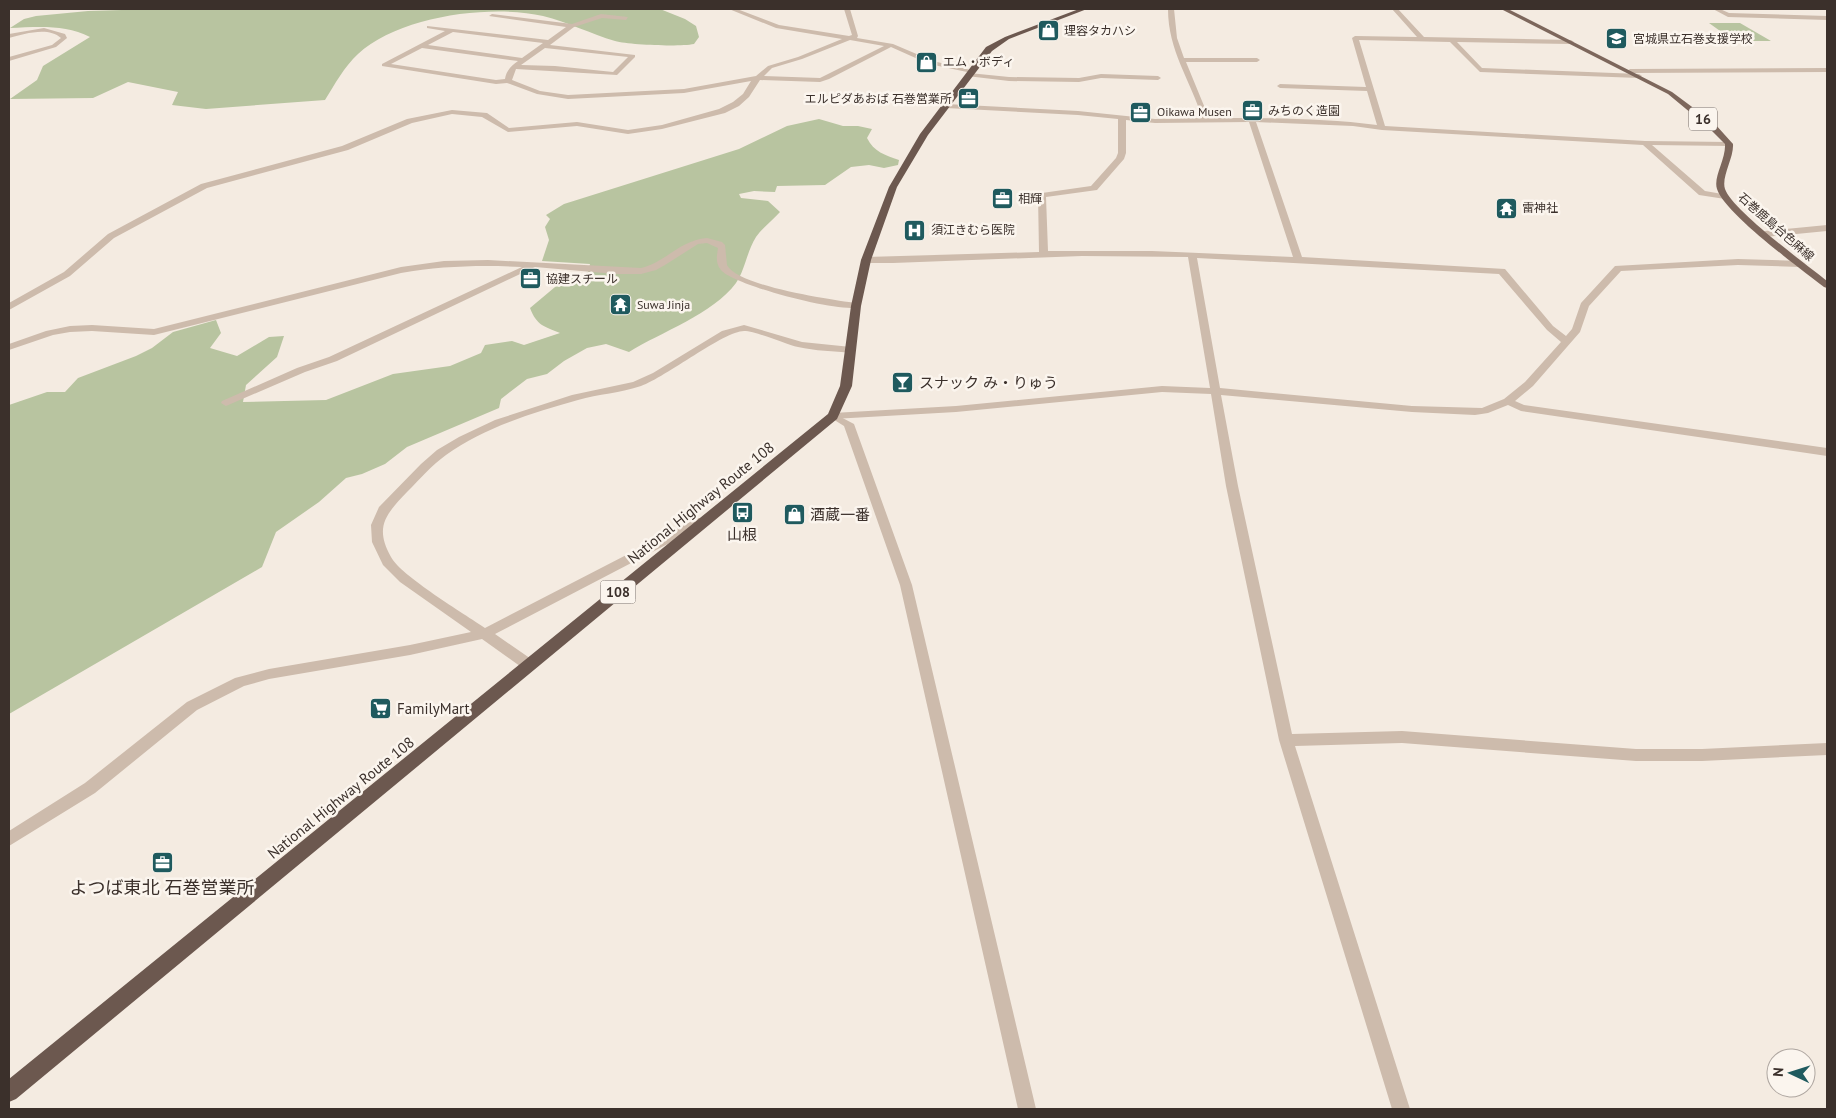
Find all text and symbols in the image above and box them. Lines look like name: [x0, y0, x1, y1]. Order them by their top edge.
shop icon: 理容タカハシ: [1036, 19, 1060, 43]
place label: 理容タカハシ: [1064, 23, 1136, 38]
school or university icon: 宮城県立石巻支援学校: [1605, 27, 1629, 51]
place label: 宮城県立石巻支援学校: [1633, 31, 1753, 46]
shop icon: エム・ボディ: [915, 50, 939, 74]
place label: エム・ボディ: [943, 54, 1014, 69]
office icon: エルピダあおば 石巻営業所: [956, 87, 980, 111]
place label: エルピダあおば 石巻営業所: [805, 91, 952, 106]
office icon: みちのく造園: [1240, 99, 1264, 123]
office icon: Oikawa Musen: [1129, 100, 1153, 124]
place label: みちのく造園: [1268, 103, 1340, 118]
place label: Oikawa Musen: [1157, 104, 1232, 119]
road number: 16: [1689, 108, 1717, 130]
office icon: 相輝: [990, 187, 1014, 211]
street label: 石巻鹿島台色麻線: [1735, 189, 1817, 264]
place label: 相輝: [1018, 191, 1042, 206]
temple icon: 雷神社: [1494, 196, 1518, 220]
place label: 雷神社: [1522, 200, 1558, 215]
hospital icon: 須江きむら医院: [903, 218, 927, 242]
place label: 須江きむら医院: [931, 222, 1015, 237]
office icon: 協建スチール: [518, 267, 542, 291]
place label: 協建スチール: [546, 271, 618, 286]
temple icon: Suwa Jinja: [609, 293, 633, 317]
place label: Suwa Jinja: [637, 297, 690, 312]
bar icon: スナック み・りゅう: [891, 371, 915, 395]
place label: スナック み・りゅう: [919, 373, 1058, 392]
street label: National Highway Route 108: [623, 438, 778, 568]
bus stop icon: 山根: [730, 500, 754, 524]
shop icon: 酒蔵一番: [782, 503, 806, 527]
place label: 酒蔵一番: [810, 505, 870, 524]
place label: 山根: [727, 525, 757, 544]
road number: 108: [600, 580, 636, 604]
supermarket icon: FamilyMart: [369, 697, 393, 721]
place label: FamilyMart: [397, 699, 470, 718]
street label: National Highway Route 108: [263, 733, 418, 863]
office icon: よつば東北 石巻営業所: [150, 851, 174, 875]
place label: よつば東北 石巻営業所: [70, 876, 254, 899]
north arrow: [1766, 1048, 1816, 1098]
text: N: [1769, 1067, 1787, 1077]

